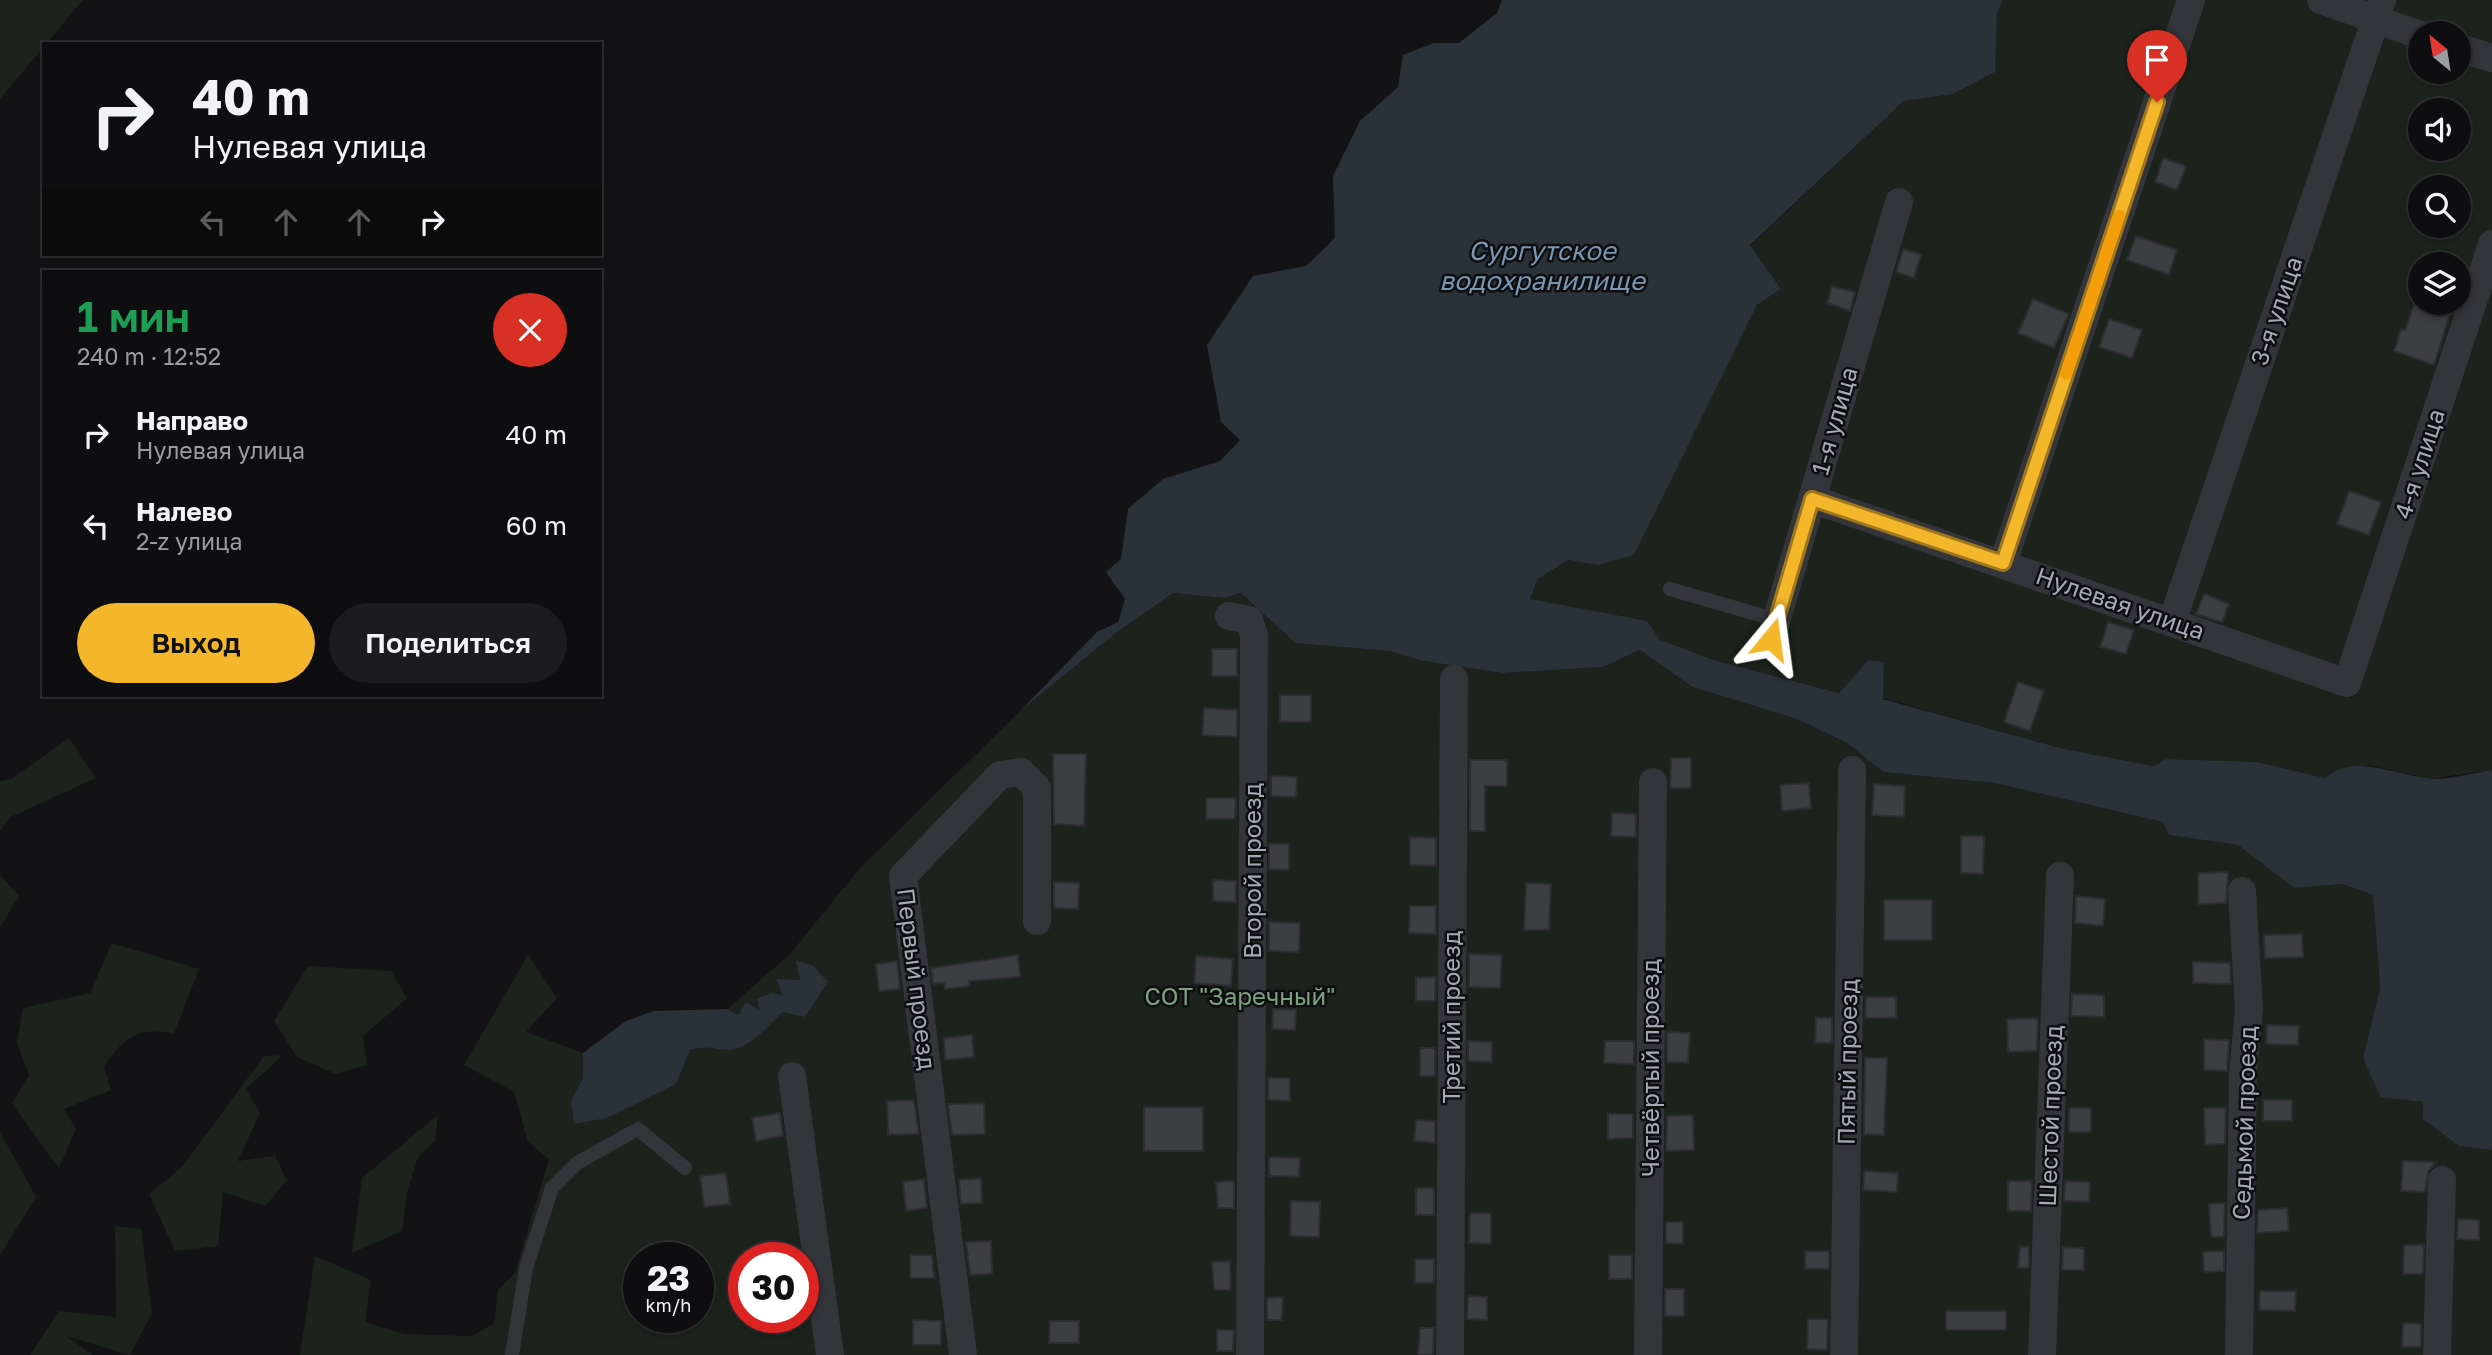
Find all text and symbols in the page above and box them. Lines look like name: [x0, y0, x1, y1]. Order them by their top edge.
north arrow: [2408, 21, 2471, 84]
map controls: [2408, 21, 2471, 315]
pin: [2127, 30, 2187, 102]
icon: arrive: [2138, 41, 2176, 79]
text: 40 m: [192, 67, 310, 126]
icon: right: [77, 70, 168, 161]
button: sound: [2408, 98, 2471, 161]
text: Нулевая улица: [192, 127, 427, 165]
button: search: [2408, 175, 2471, 238]
icon: left: [194, 203, 232, 241]
icon: ahead: [267, 203, 305, 241]
icon: ahead: [340, 203, 378, 241]
icon: right: [413, 203, 451, 241]
water label: Сургутское водохранилище: [1439, 235, 1647, 296]
street label: 3-я улица: [2243, 252, 2308, 369]
button: layers: [2408, 252, 2471, 315]
text: 1 мин: [77, 291, 190, 341]
button: close: [493, 293, 567, 367]
text: 240 m · 12:52: [77, 342, 221, 370]
street label: 1-я улица: [1804, 363, 1863, 478]
text: Направо: [136, 405, 248, 436]
street label: 4-я улица: [2387, 405, 2450, 522]
icon: right: [77, 416, 115, 454]
text: 40 m: [506, 419, 567, 450]
text: Нулевая улица: [136, 436, 305, 464]
text: Налево: [136, 496, 232, 527]
icon: left: [77, 507, 115, 545]
text: 60 m: [506, 510, 567, 541]
text: 2-z улица: [136, 527, 243, 555]
street label: Нулевая улица: [2032, 560, 2209, 645]
position arrow: [1734, 602, 1808, 676]
button: Выход: [77, 603, 315, 683]
button: Поделиться: [329, 603, 567, 683]
street label: Второй проезд: [1237, 783, 1266, 959]
street label: Первый проезд: [892, 886, 943, 1071]
street label: Третий проезд: [1436, 931, 1465, 1103]
street label: Четвёртый проезд: [1635, 959, 1664, 1177]
street label: Пятый проезд: [1831, 979, 1862, 1145]
park label: СОТ "Заречный": [1145, 981, 1335, 1010]
street label: Шестой проезд: [2032, 1025, 2067, 1207]
street label: Седьмой проезд: [2226, 1025, 2261, 1220]
speed limit sign: 30: [728, 1242, 819, 1333]
text: 23: [647, 1257, 690, 1299]
text: km/h: [646, 1294, 691, 1316]

